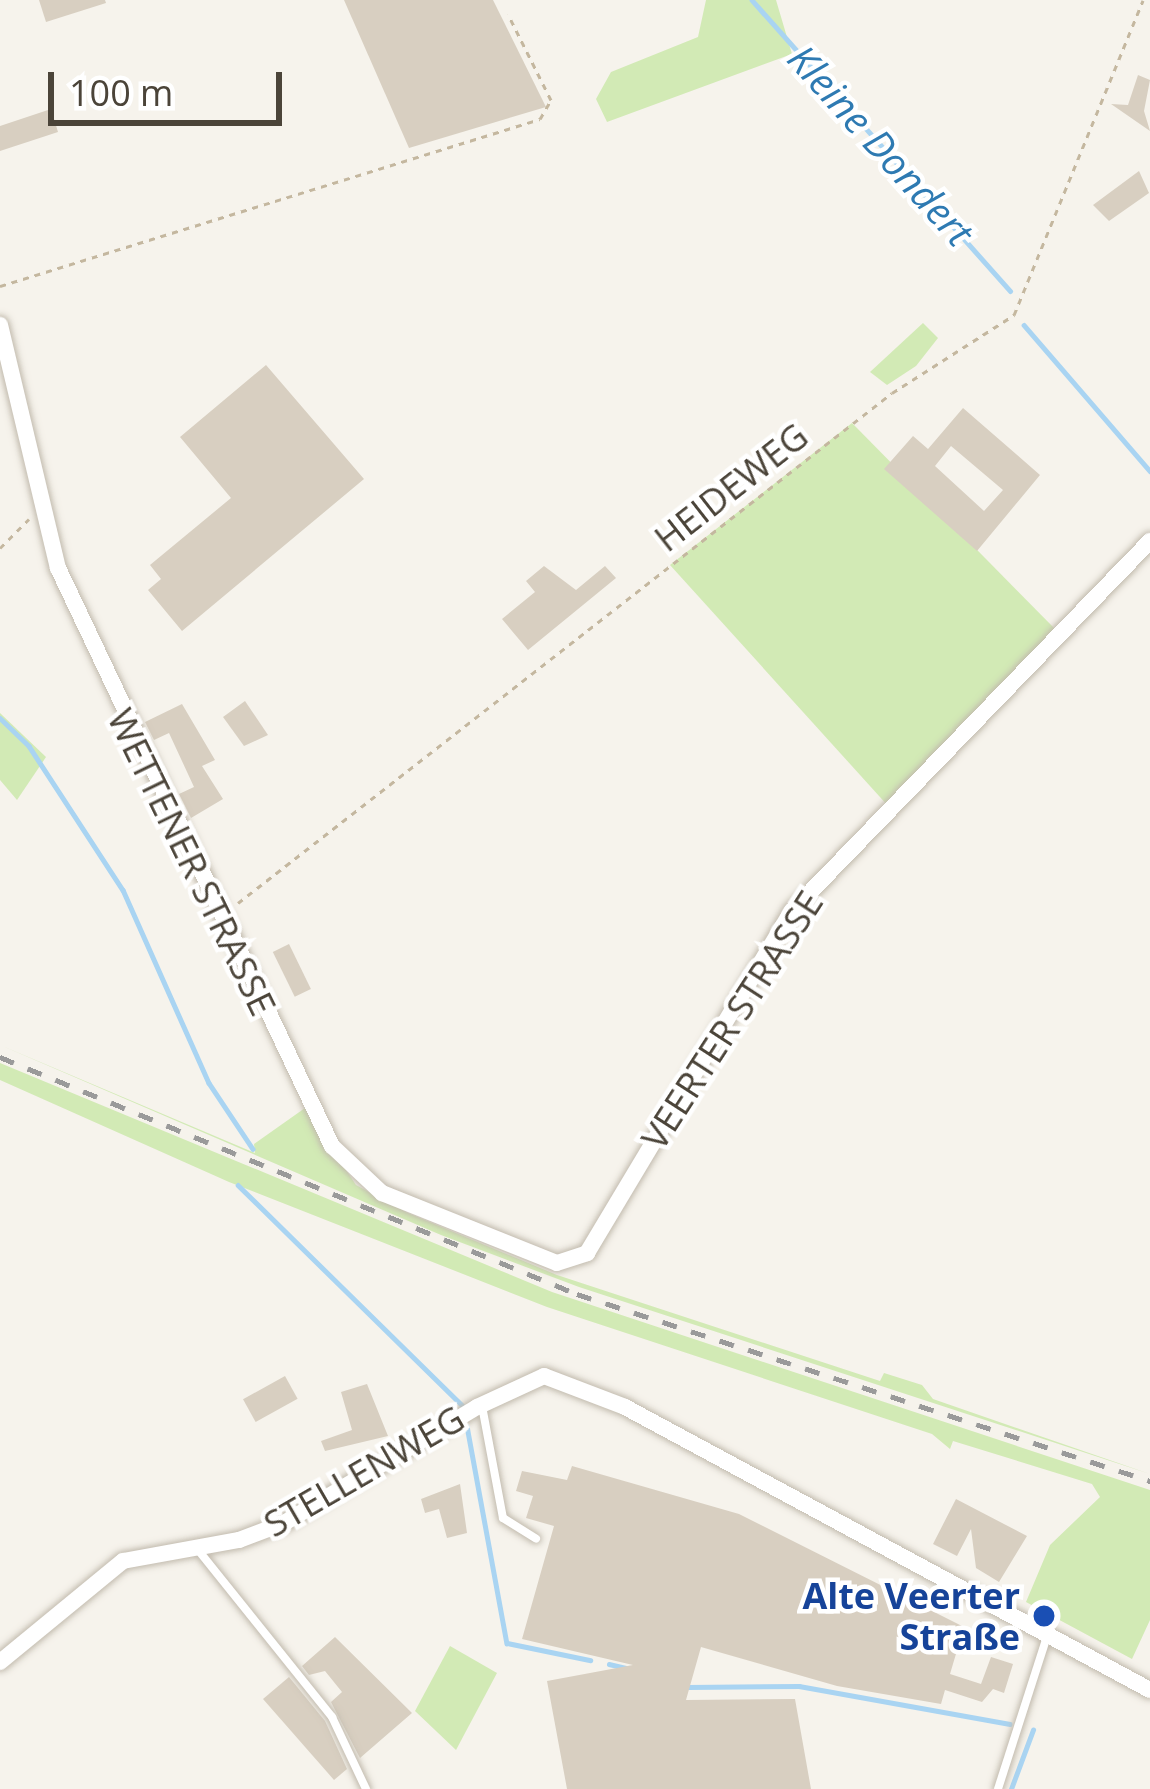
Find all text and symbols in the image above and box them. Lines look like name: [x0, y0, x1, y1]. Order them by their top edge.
water label: Kleine Dondert: [779, 35, 983, 255]
scale bar: [54, 48, 288, 122]
text: 100 m: [69, 68, 173, 117]
street label: HEIDEWEG: [646, 414, 816, 560]
street label: WETTENER STRASSE: [99, 702, 285, 1022]
street label: VEERTER STRASSE: [632, 883, 832, 1157]
street label: STELLENWEG: [256, 1396, 472, 1546]
place label: Alte Veerter Straße: [802, 1573, 1020, 1658]
marker: Alte Veerter Straße: [1031, 1603, 1057, 1629]

